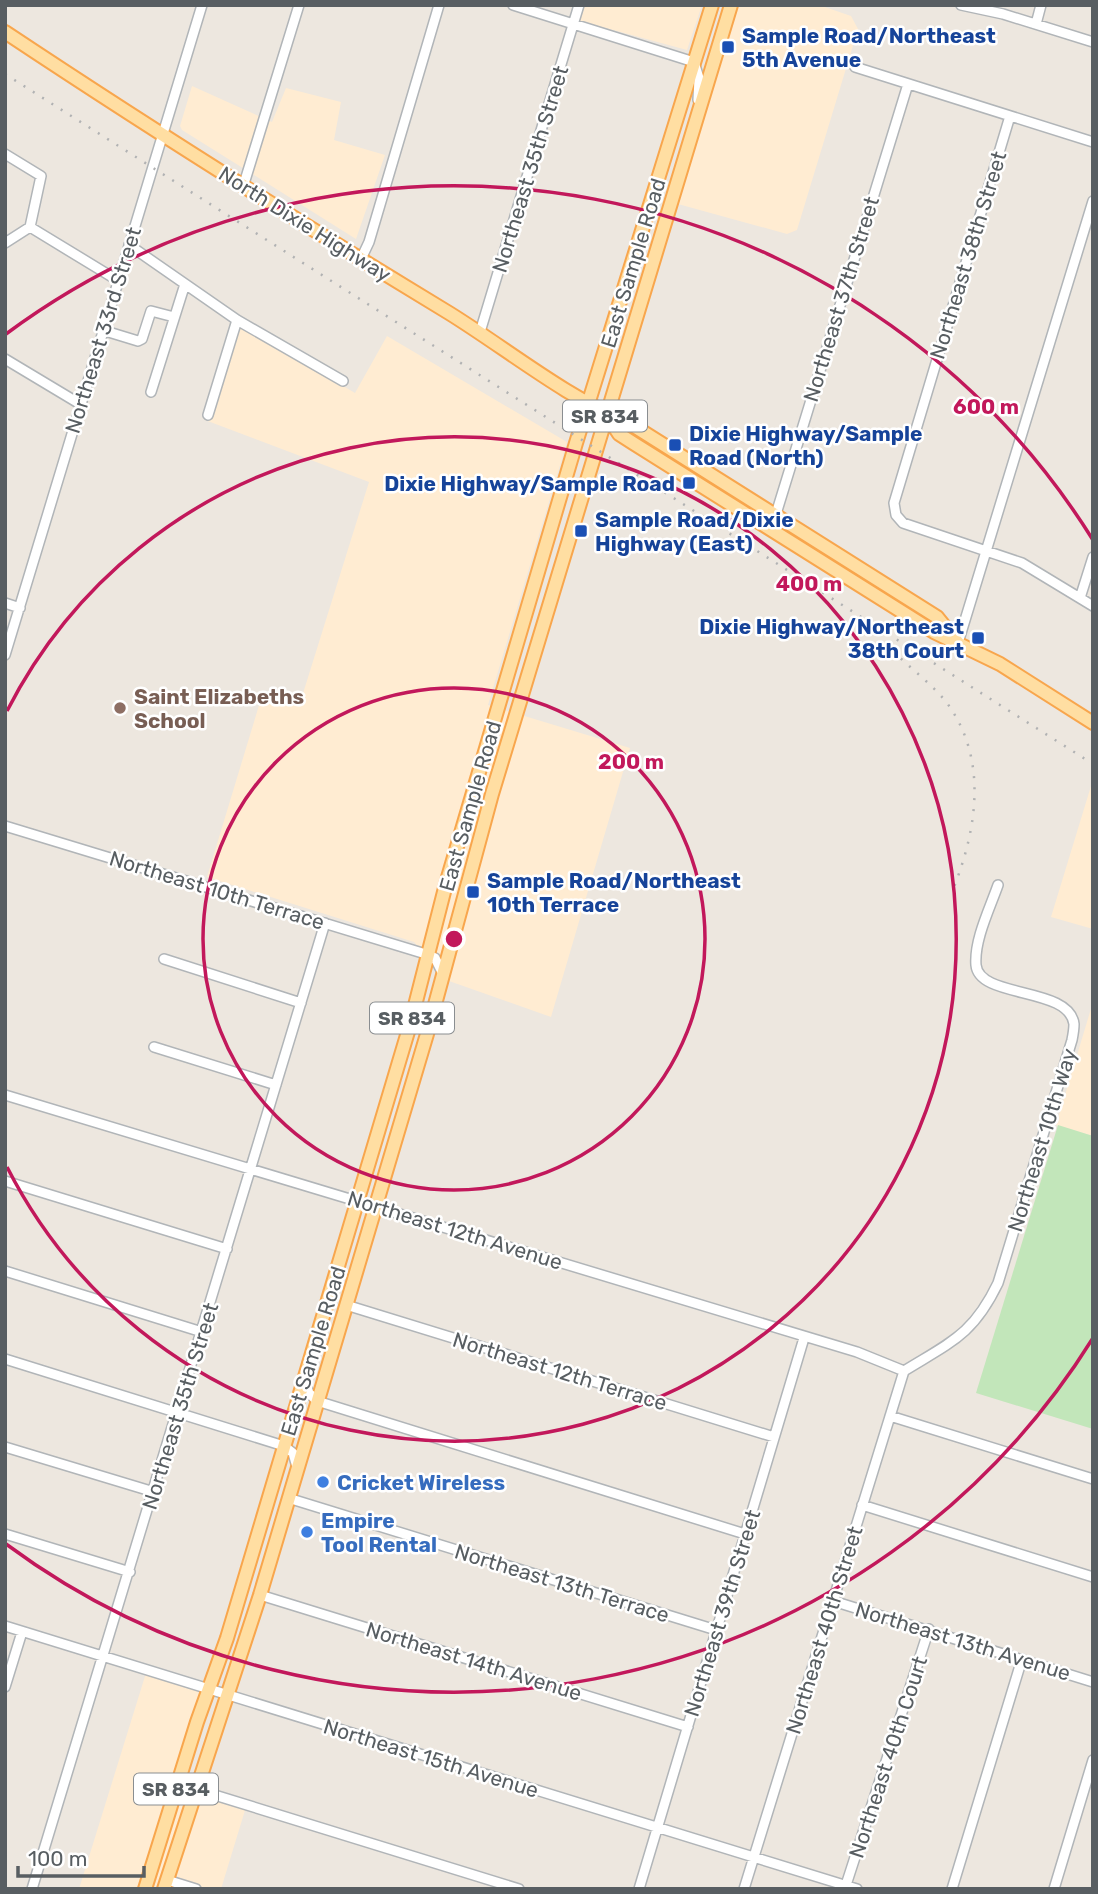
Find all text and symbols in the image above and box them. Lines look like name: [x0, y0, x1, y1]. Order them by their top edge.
place label: Sample Road/Northeast 5th Avenue: [742, 23, 996, 72]
marker: Sample Road/Northeast 5th Avenue: [720, 39, 736, 55]
street label: Northeast 35th Street: [487, 63, 573, 275]
street label: Northeast 38th Street: [924, 148, 1012, 362]
street label: North Dixie Highway: [214, 161, 396, 287]
street label: East Sample Road: [595, 175, 671, 351]
street label: Northeast 37th Street: [798, 193, 884, 405]
street label: Northeast 33rd Street: [60, 224, 146, 436]
text: 600 m: [953, 394, 1019, 419]
road number: SR 834: [563, 400, 647, 432]
place label: Dixie Highway/Sample Road (North): [689, 421, 922, 470]
marker: Dixie Highway/Sample Road (North): [667, 437, 683, 453]
place label: Dixie Highway/Sample Road: [384, 471, 675, 496]
marker: Dixie Highway/Sample Road: [681, 475, 697, 491]
place label: Sample Road/Dixie Highway (East): [595, 507, 794, 556]
marker: Sample Road/Dixie Highway (East): [573, 523, 589, 539]
text: 400 m: [776, 571, 842, 596]
place label: Dixie Highway/Northeast 38th Court: [699, 614, 964, 663]
marker: Dixie Highway/Northeast 38th Court: [970, 630, 986, 646]
place label: Saint Elizabeths School: [134, 684, 304, 733]
marker: Saint Elizabeths School: [112, 700, 128, 716]
street label: East Sample Road: [434, 718, 506, 894]
text: 200 m: [598, 749, 664, 774]
street label: Northeast 10th Terrace: [106, 845, 328, 935]
place label: Sample Road/Northeast 10th Terrace: [487, 868, 741, 917]
marker: Sample Road/Northeast 10th Terrace: [465, 884, 481, 900]
centre of rings: [442, 927, 466, 951]
road number: SR 834: [370, 1002, 454, 1034]
street label: Northeast 10th Way: [1002, 1045, 1082, 1235]
street label: Northeast 12th Avenue: [344, 1185, 566, 1275]
street label: East Sample Road: [275, 1263, 351, 1439]
street label: Northeast 35th Street: [137, 1300, 223, 1512]
street label: Northeast 12th Terrace: [450, 1327, 670, 1415]
place label: Cricket Wireless: [337, 1470, 505, 1495]
marker: Cricket Wireless: [315, 1474, 331, 1490]
street label: Northeast 39th Street: [679, 1507, 765, 1719]
place label: Empire Tool Rental: [321, 1508, 437, 1557]
street label: Northeast 40th Street: [780, 1523, 868, 1737]
marker: Empire Tool Rental: [299, 1524, 315, 1540]
street label: Northeast 13th Terrace: [452, 1538, 672, 1628]
street label: Northeast 13th Avenue: [852, 1596, 1074, 1686]
street label: Northeast 14th Avenue: [363, 1616, 585, 1706]
street label: Northeast 40th Court: [844, 1653, 932, 1861]
street label: Northeast 15th Avenue: [320, 1713, 542, 1803]
road number: SR 834: [134, 1774, 218, 1804]
scale bar: [18, 1834, 144, 1878]
text: 100 m: [28, 1846, 87, 1871]

